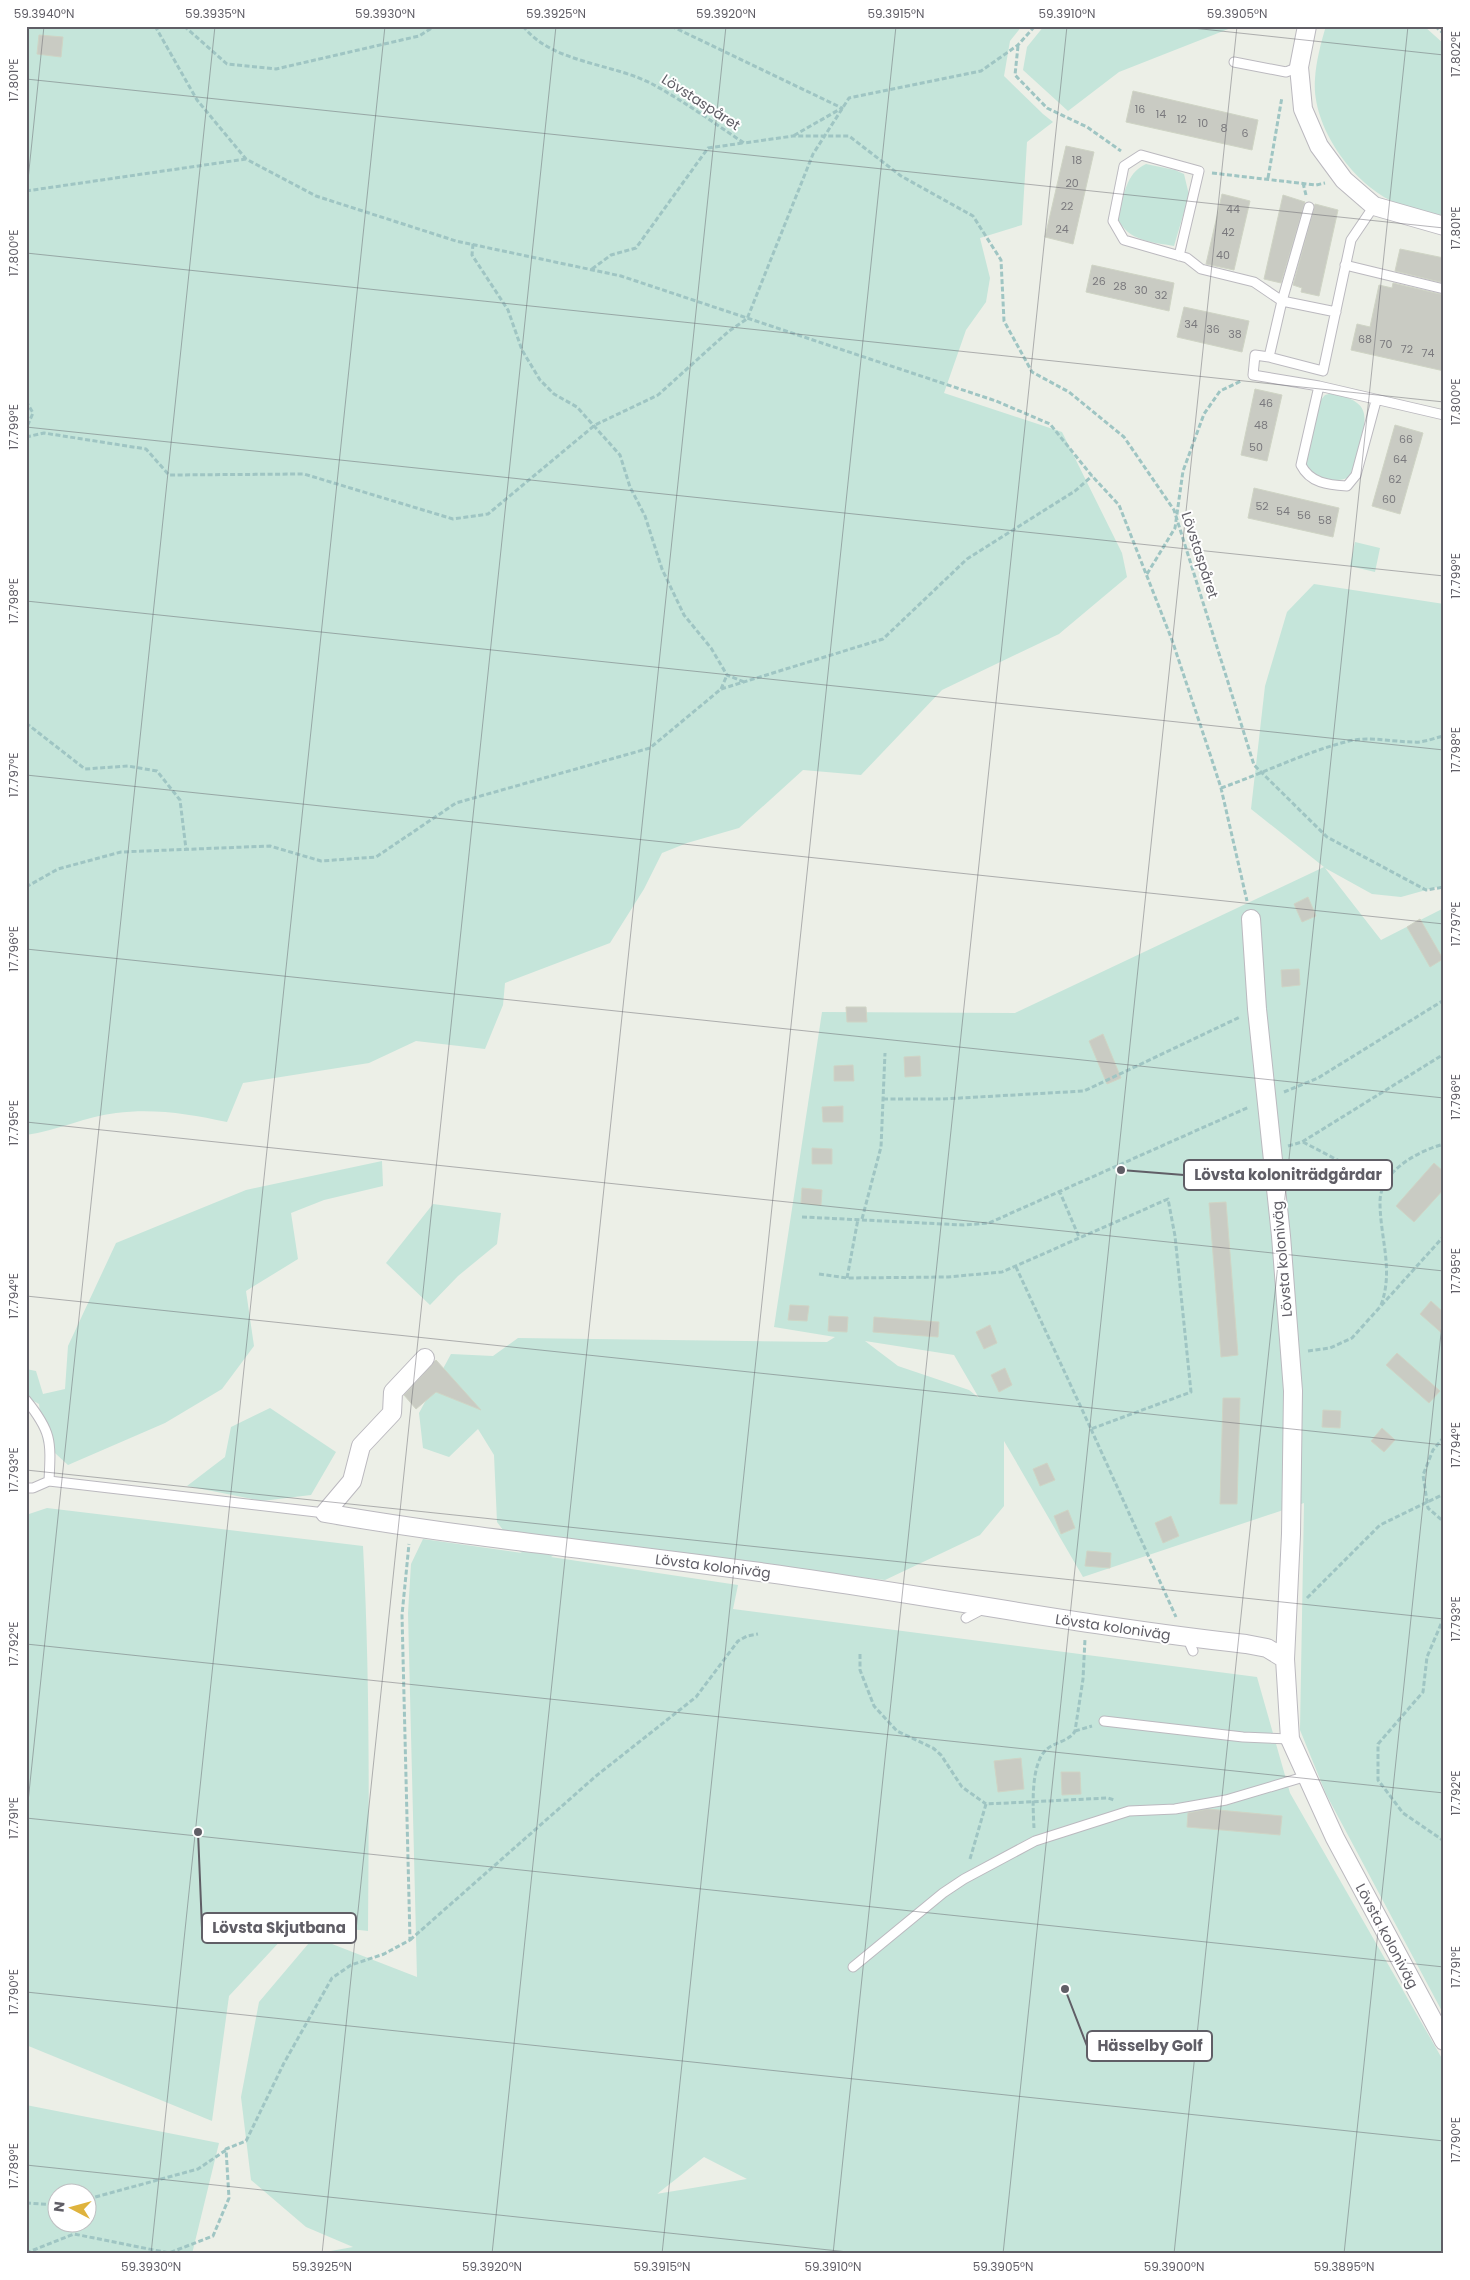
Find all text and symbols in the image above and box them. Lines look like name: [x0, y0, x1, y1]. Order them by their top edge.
text: 59.3940°N: [14, 5, 74, 22]
text: 59.3935°N: [185, 5, 245, 22]
text: 59.3930°N: [355, 5, 415, 22]
text: 59.3925°N: [526, 5, 586, 22]
text: 59.3920°N: [696, 5, 756, 22]
text: 59.3915°N: [868, 5, 924, 22]
text: 59.3910°N: [1039, 5, 1095, 22]
text: 59.3905°N: [1207, 5, 1267, 22]
text: 17.802°E: [1447, 31, 1464, 77]
text: 17.801°E: [5, 59, 22, 101]
street label: Lövstaspåret: [658, 69, 744, 135]
house number: 16: [1135, 101, 1145, 117]
house number: 14: [1156, 106, 1166, 122]
house number: 12: [1177, 111, 1187, 127]
house number: 10: [1198, 115, 1208, 131]
house number: 8: [1221, 120, 1228, 136]
house number: 6: [1242, 125, 1249, 141]
house number: 18: [1072, 152, 1082, 168]
house number: 20: [1065, 175, 1079, 191]
house number: 22: [1061, 198, 1073, 214]
house number: 44: [1226, 201, 1240, 217]
text: 17.801°E: [1447, 207, 1464, 249]
house number: 24: [1055, 221, 1069, 237]
house number: 42: [1221, 224, 1235, 240]
text: 17.800°E: [5, 230, 22, 276]
house number: 40: [1216, 247, 1230, 263]
house number: 26: [1092, 273, 1106, 289]
house number: 28: [1113, 278, 1127, 294]
house number: 30: [1134, 282, 1148, 298]
house number: 32: [1155, 287, 1167, 303]
house number: 34: [1184, 316, 1198, 332]
house number: 36: [1206, 321, 1220, 337]
house number: 38: [1228, 326, 1242, 342]
house number: 68: [1358, 331, 1372, 347]
house number: 70: [1380, 336, 1393, 352]
house number: 72: [1401, 341, 1413, 357]
house number: 74: [1422, 345, 1435, 361]
text: 17.800°E: [1447, 379, 1464, 425]
house number: 46: [1259, 395, 1273, 411]
text: 17.799°E: [5, 404, 22, 450]
house number: 48: [1254, 417, 1268, 433]
house number: 66: [1399, 431, 1413, 447]
house number: 50: [1249, 439, 1263, 455]
house number: 64: [1393, 451, 1407, 467]
house number: 62: [1388, 471, 1402, 487]
house number: 60: [1382, 491, 1396, 507]
house number: 52: [1255, 498, 1269, 514]
house number: 54: [1276, 503, 1290, 519]
house number: 56: [1297, 507, 1311, 523]
street label: Lövstaspåret: [1177, 509, 1223, 601]
house number: 58: [1318, 512, 1332, 528]
text: 17.799°E: [1447, 553, 1464, 599]
text: 17.798°E: [5, 578, 22, 624]
text: 17.798°E: [1447, 727, 1464, 773]
text: 17.797°E: [5, 753, 22, 797]
text: 17.797°E: [1447, 902, 1464, 946]
text: 17.796°E: [5, 926, 22, 972]
text: 17.796°E: [1447, 1074, 1464, 1120]
text: 17.795°E: [5, 1100, 22, 1146]
callout: Lövsta koloniträdgårdar: [1184, 1160, 1392, 1190]
text: Lövsta koloniträdgårdar: [1194, 1164, 1382, 1185]
street label: Lövsta koloniväg: [1267, 1200, 1297, 1318]
text: 17.795°E: [1447, 1248, 1464, 1294]
text: 17.794°E: [5, 1273, 22, 1319]
text: 17.794°E: [1447, 1422, 1464, 1468]
text: 17.793°E: [5, 1447, 22, 1493]
street label: Lövsta koloniväg: [654, 1549, 772, 1583]
text: 17.793°E: [1447, 1596, 1464, 1642]
street label: Lövsta koloniväg: [1054, 1609, 1172, 1645]
text: 17.792°E: [5, 1621, 22, 1667]
text: 17.792°E: [1447, 1770, 1464, 1816]
text: 17.791°E: [5, 1797, 22, 1839]
street label: Lövsta koloniväg: [1351, 1880, 1423, 1992]
callout: Lövsta Skjutbana: [202, 1913, 356, 1943]
text: Lövsta Skjutbana: [212, 1917, 346, 1938]
text: 17.791°E: [1447, 1946, 1464, 1988]
text: 17.790°E: [5, 1969, 22, 2015]
callout: Hässelby Golf: [1087, 2031, 1212, 2061]
text: Hässelby Golf: [1097, 2035, 1203, 2056]
text: 17.790°E: [1447, 2117, 1464, 2163]
text: 17.789°E: [5, 2143, 22, 2189]
north arrow: [48, 2182, 98, 2232]
text: N: [49, 2200, 70, 2213]
text: 59.3930°N: [121, 2258, 181, 2275]
text: 59.3925°N: [292, 2258, 352, 2275]
text: 59.3920°N: [462, 2258, 522, 2275]
text: 59.3915°N: [634, 2258, 690, 2275]
text: 59.3910°N: [805, 2258, 861, 2275]
text: 59.3905°N: [973, 2258, 1033, 2275]
text: 59.3900°N: [1144, 2258, 1204, 2275]
text: 59.3895°N: [1314, 2258, 1374, 2275]

